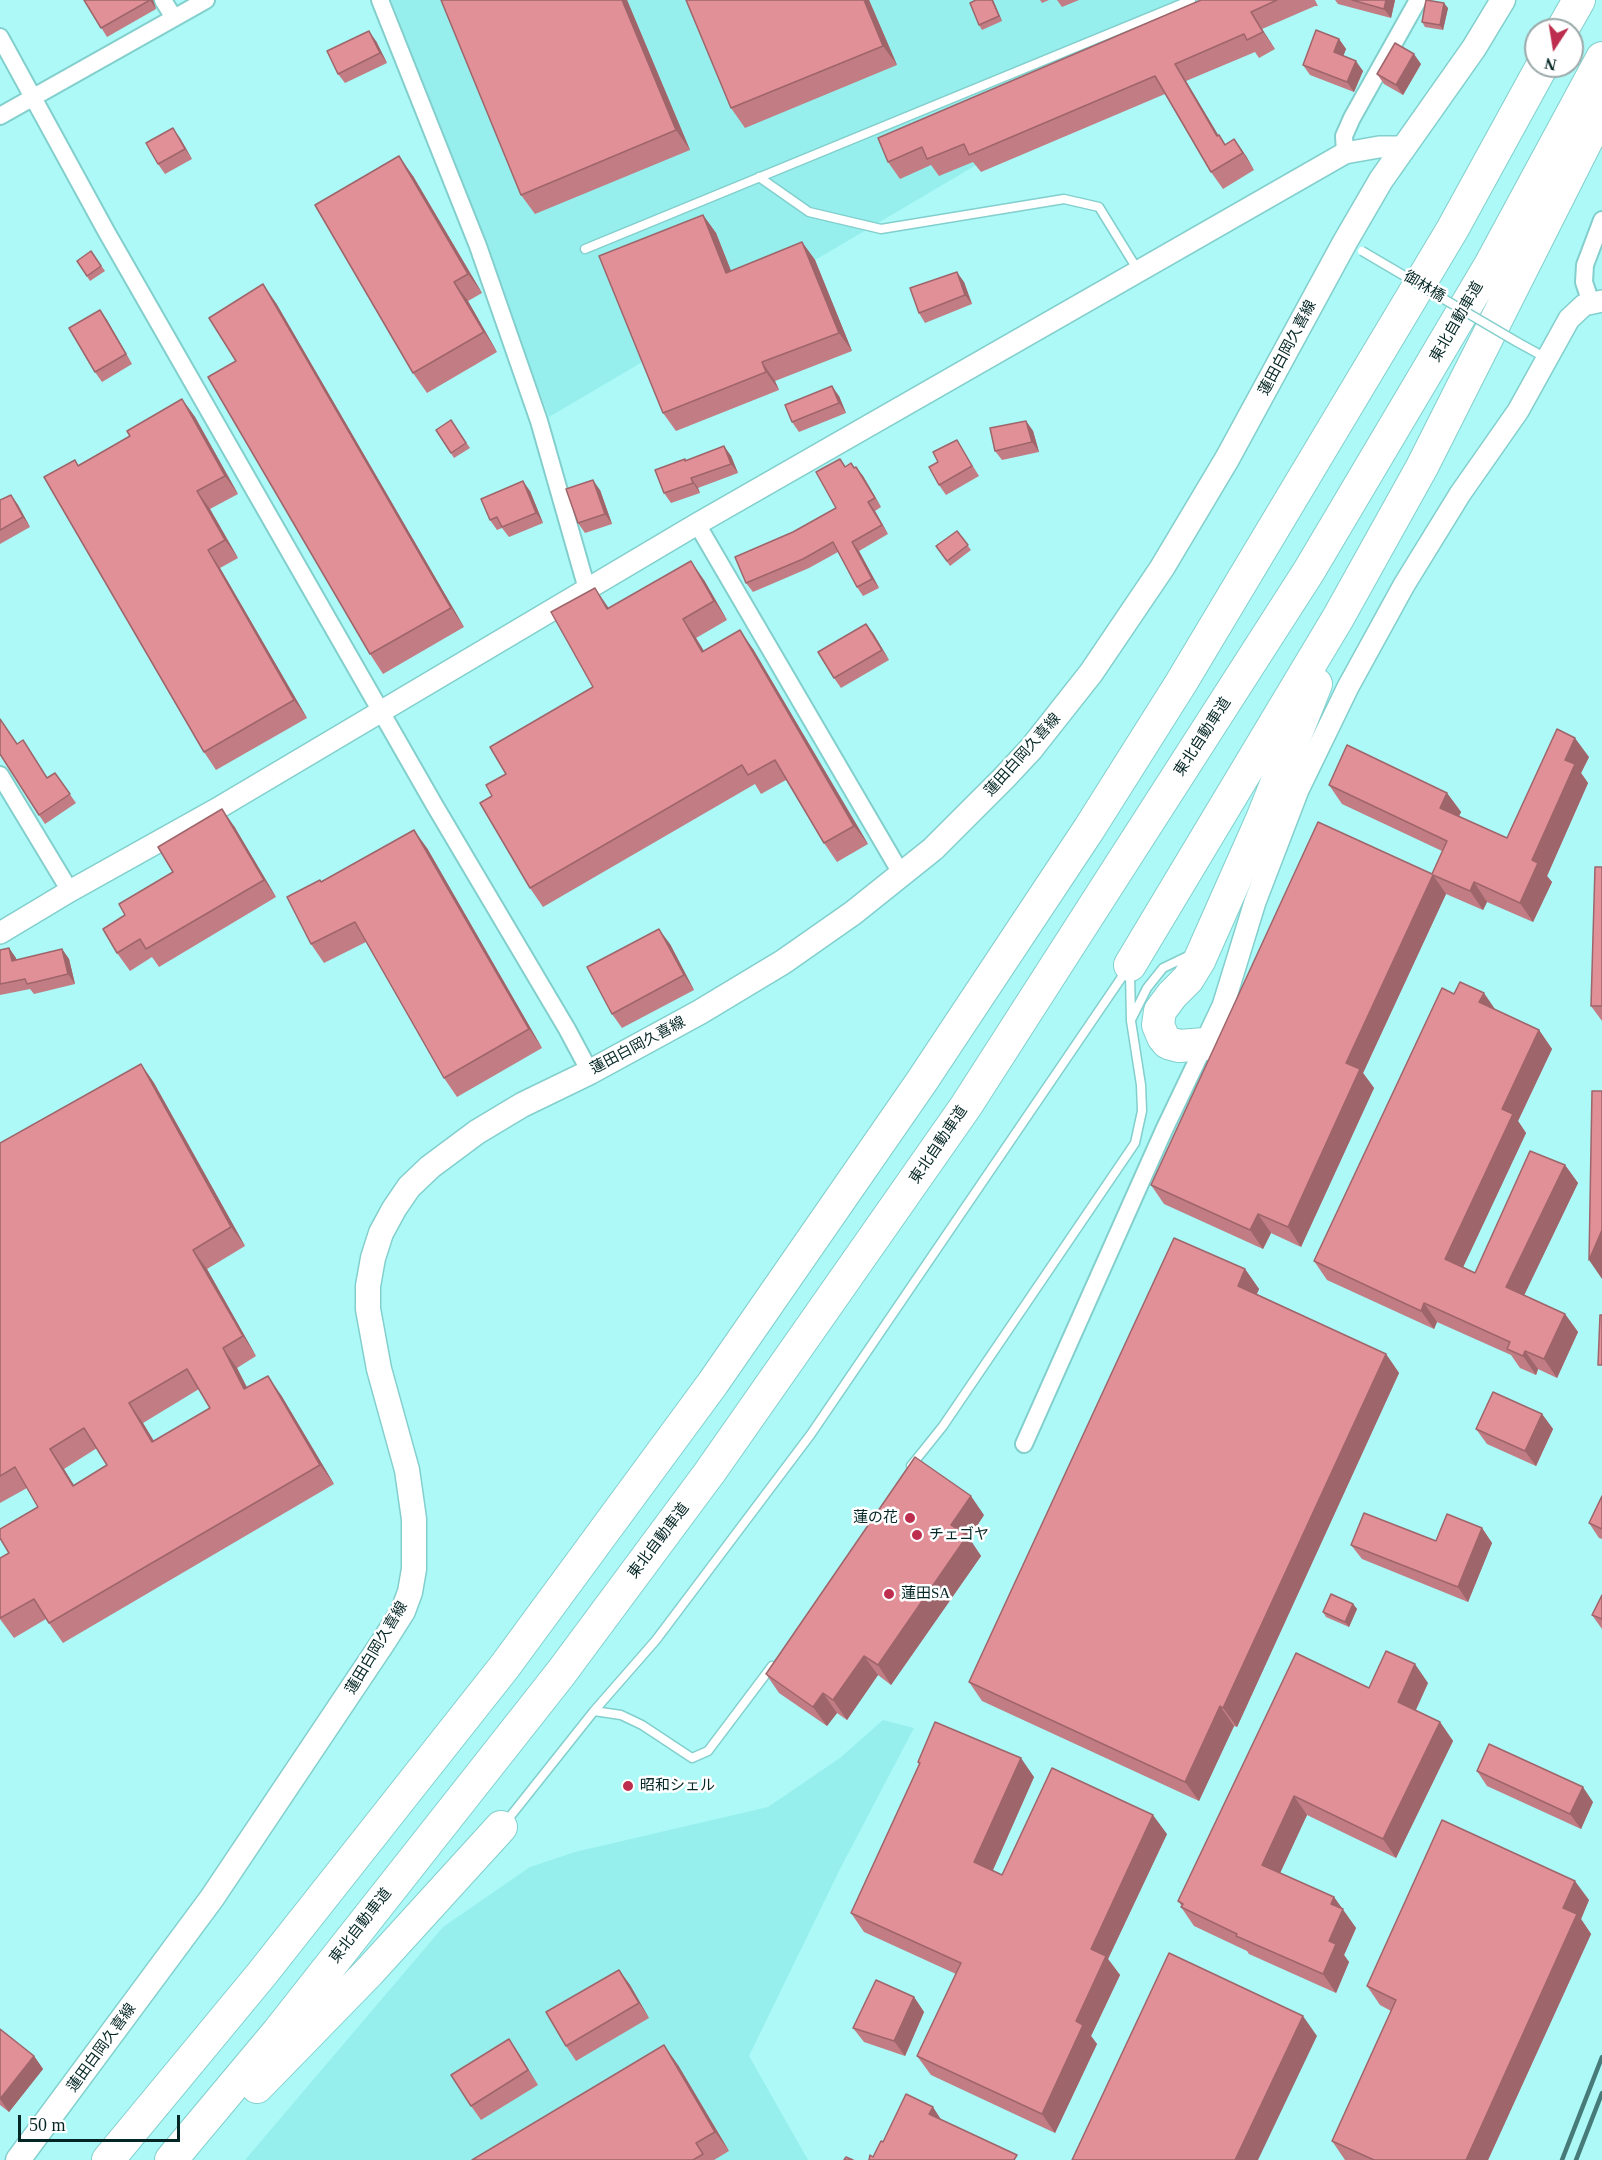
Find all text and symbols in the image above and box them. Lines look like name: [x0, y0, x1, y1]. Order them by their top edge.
north arrow: [1524, 18, 1584, 78]
text: N: [1543, 55, 1558, 74]
street label: 御林橋: [1400, 268, 1448, 306]
street label: 東北自動車道: [1427, 279, 1487, 365]
street label: 蓮田白岡久喜線: [1255, 297, 1321, 399]
street label: 東北自動車道: [1171, 694, 1235, 780]
street label: 蓮田白岡久喜線: [981, 710, 1065, 800]
street label: 蓮田白岡久喜線: [587, 1013, 689, 1079]
street label: 東北自動車道: [906, 1103, 972, 1187]
street label: 東北自動車道: [625, 1500, 693, 1582]
place label: 蓮の花: [853, 1509, 898, 1527]
marker: 蓮の花: [903, 1511, 917, 1525]
place label: チェゴヤ: [929, 1526, 989, 1544]
marker: チェゴヤ: [910, 1528, 924, 1542]
place label: 蓮田SA: [901, 1585, 950, 1603]
marker: 蓮田SA: [882, 1587, 896, 1601]
street label: 蓮田白岡久喜線: [342, 1598, 412, 1698]
place label: 昭和シェル: [640, 1777, 715, 1795]
marker: 昭和シェル: [621, 1779, 635, 1793]
street label: 東北自動車道: [326, 1885, 396, 1967]
street label: 蓮田白岡久喜線: [64, 2000, 140, 2096]
scale bar: [21, 2103, 183, 2141]
text: 50 m: [29, 2115, 66, 2135]

